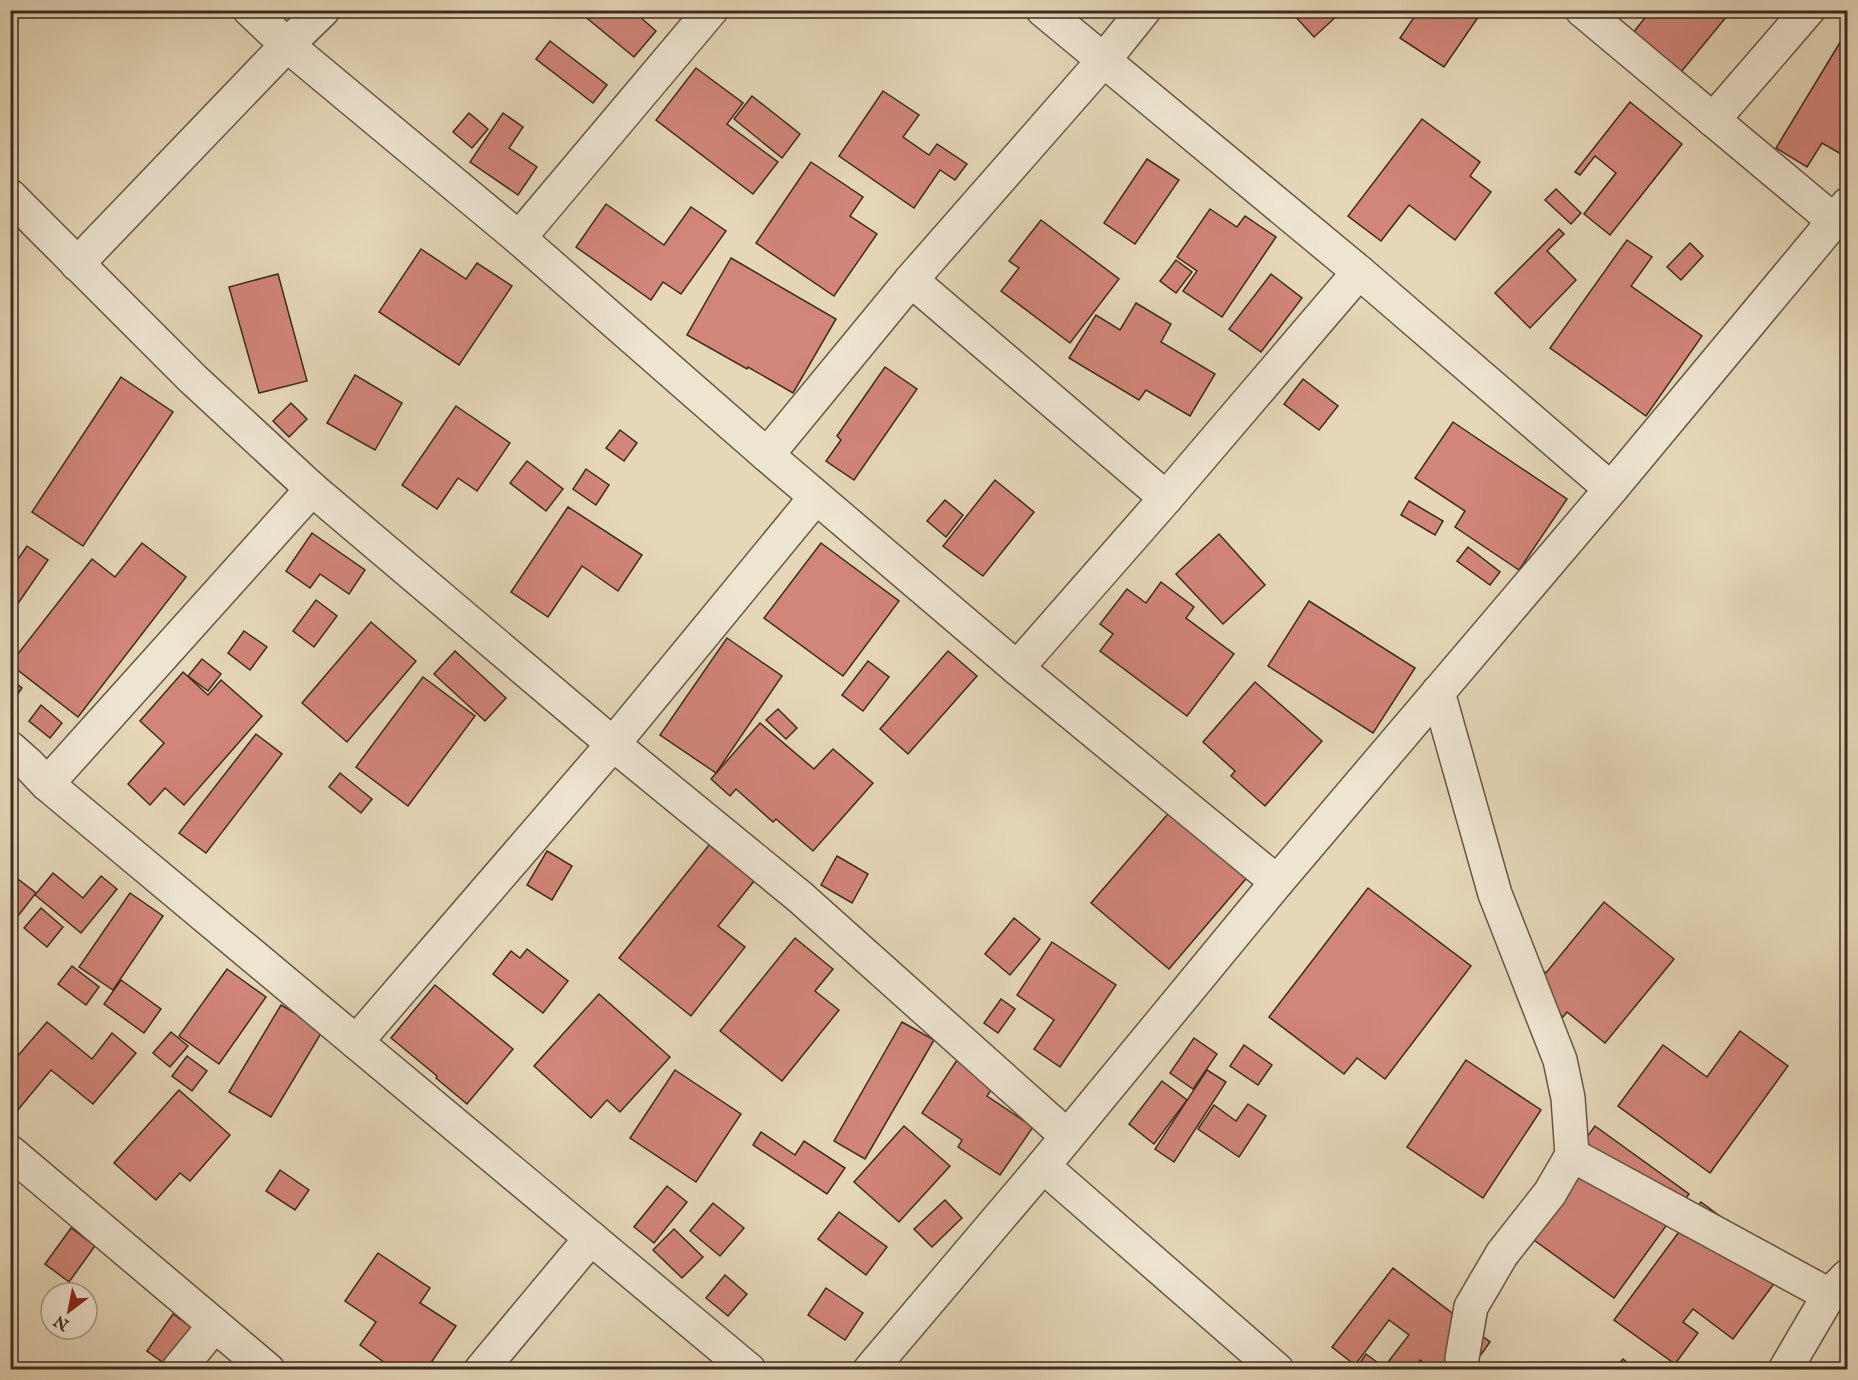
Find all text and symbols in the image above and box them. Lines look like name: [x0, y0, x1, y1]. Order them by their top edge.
north arrow: [39, 1281, 99, 1341]
text: N: [51, 1310, 74, 1335]

